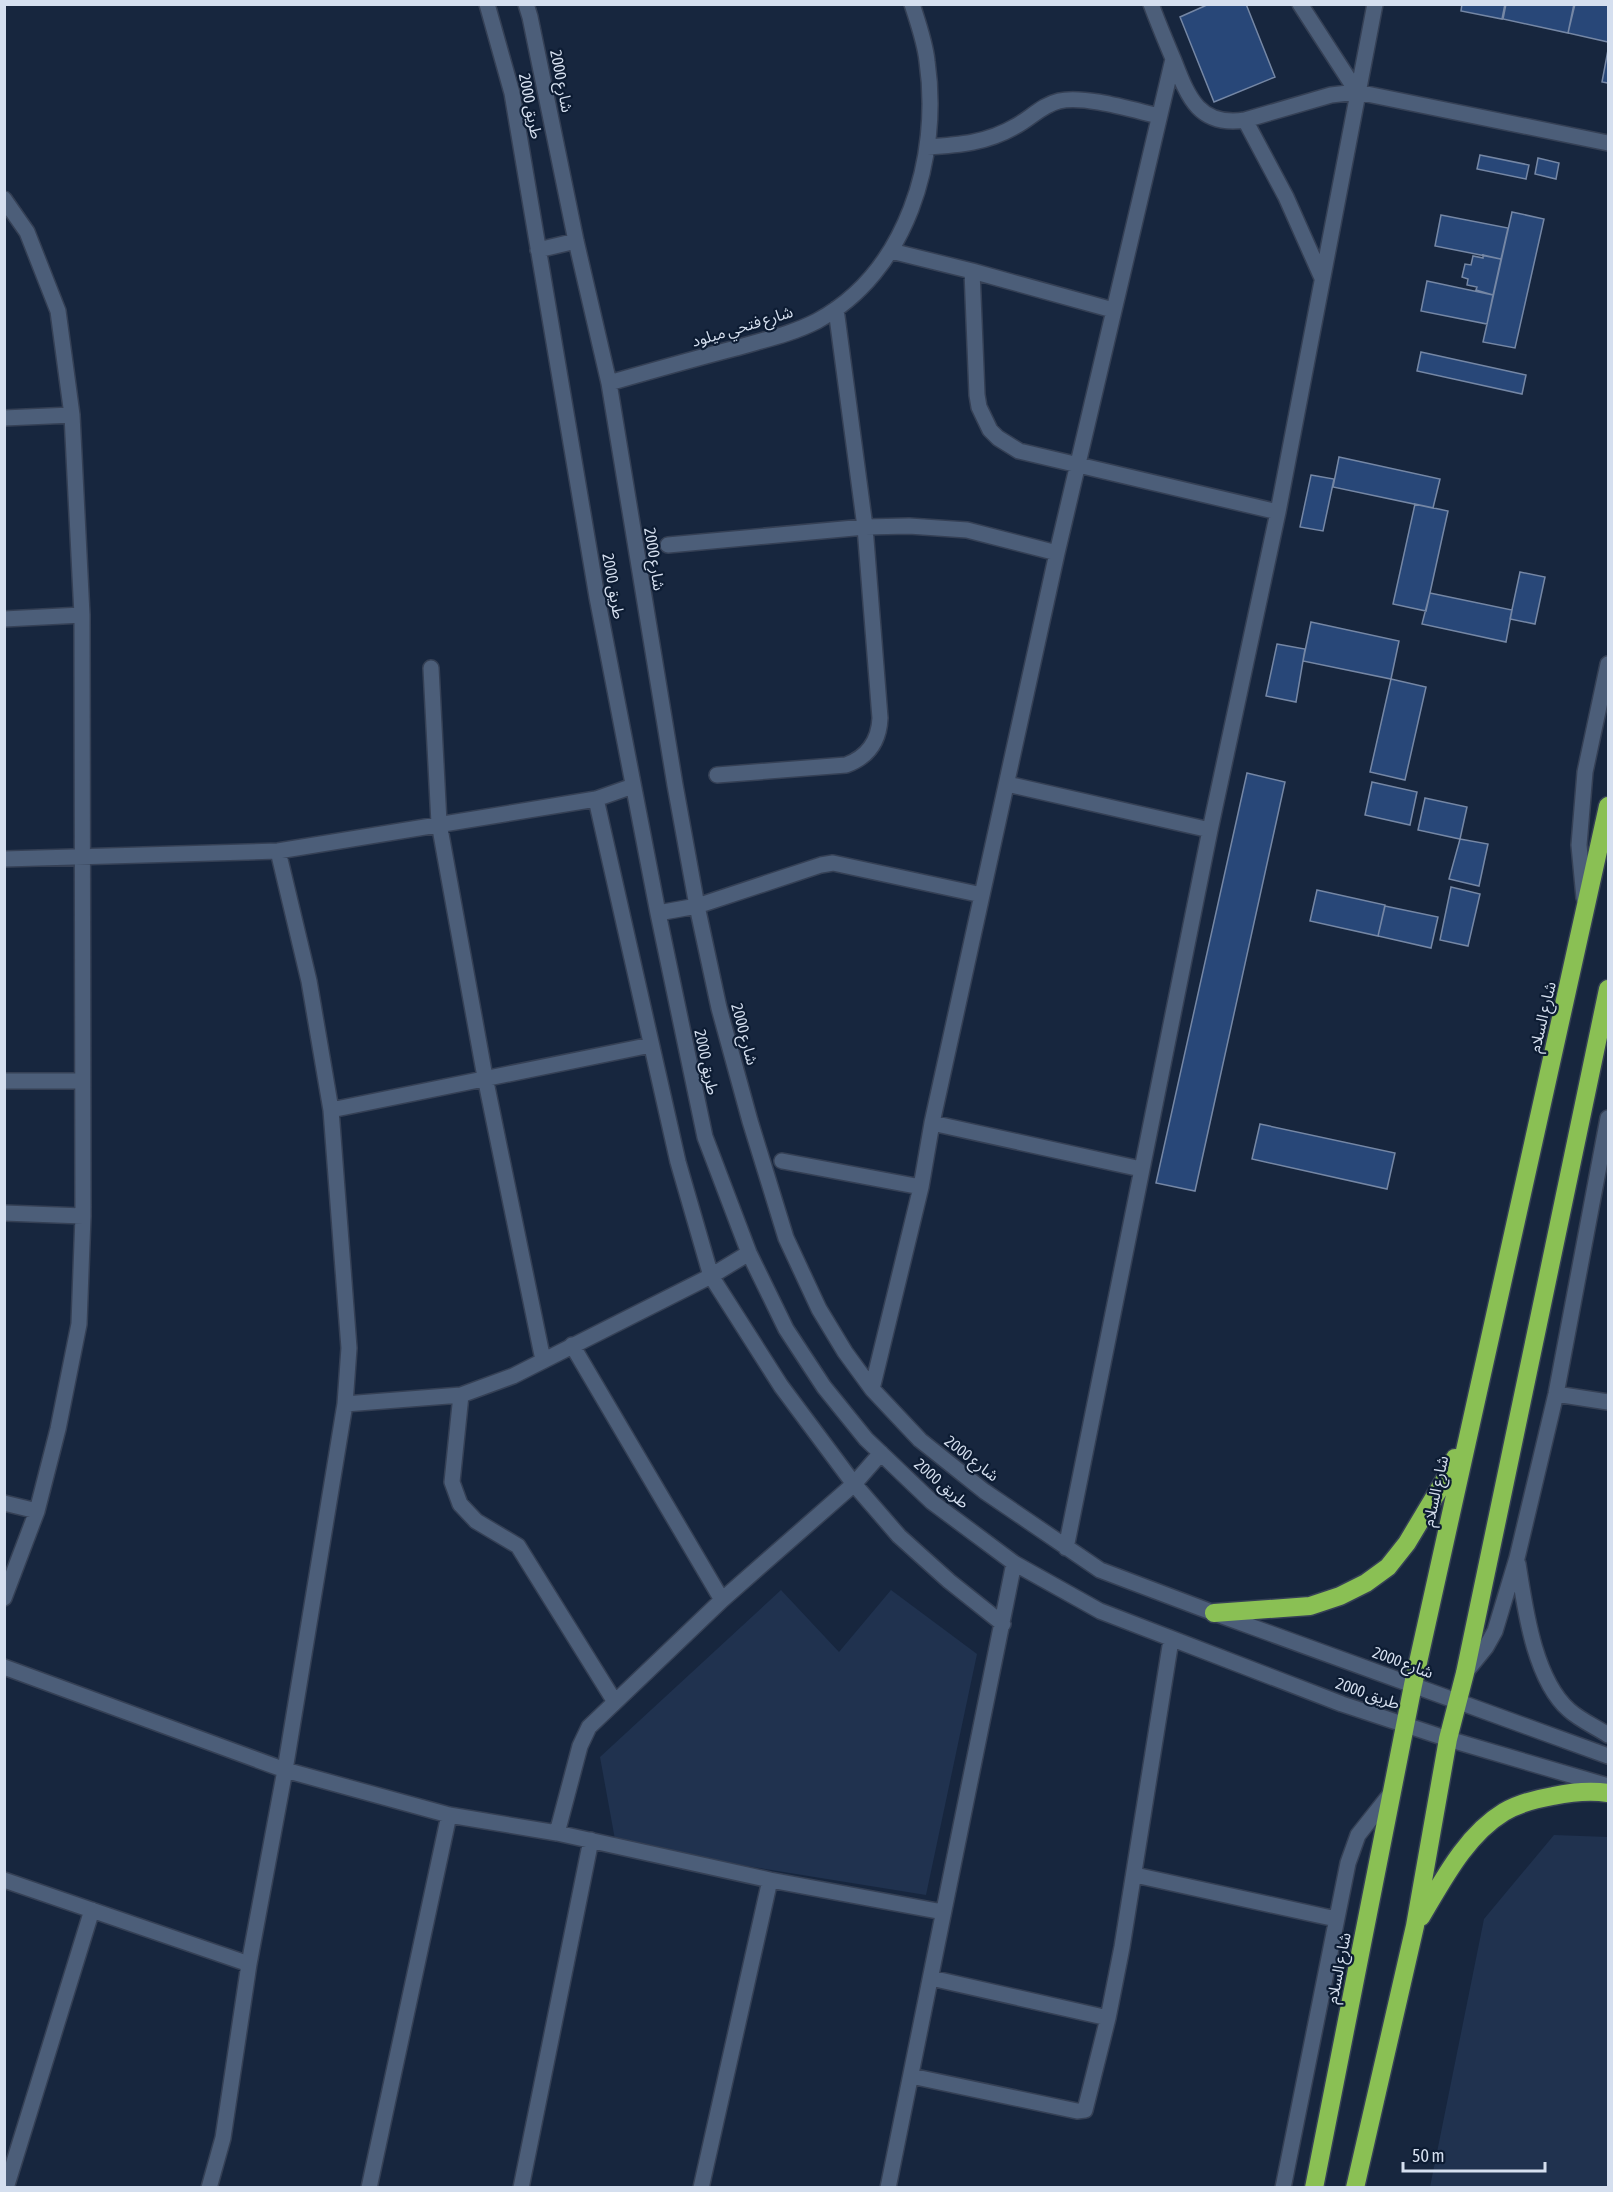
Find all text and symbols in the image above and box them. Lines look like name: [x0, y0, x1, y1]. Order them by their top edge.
street label: شارع 2000: [543, 48, 577, 115]
street label: طريق 2000: [514, 72, 546, 141]
street label: شارع فتحي ميلود: [689, 302, 796, 354]
street label: شارع 2000: [637, 526, 669, 592]
street label: طريق 2000: [597, 552, 629, 621]
street label: شارع السلام: [1525, 980, 1563, 1055]
street label: شارع 2000: [724, 1001, 762, 1068]
street label: طريق 2000: [689, 1028, 723, 1097]
street label: شارع 2000: [939, 1431, 1003, 1488]
street label: طريق 2000: [910, 1454, 973, 1513]
street label: شارع السلام: [1419, 1454, 1455, 1529]
street label: شارع 2000: [1369, 1643, 1436, 1685]
street label: طريق 2000: [1333, 1674, 1403, 1714]
street label: شارع السلام: [1322, 1931, 1358, 2006]
scale bar: [1403, 2135, 1546, 2173]
text: 50 m: [1412, 2145, 1444, 2166]

